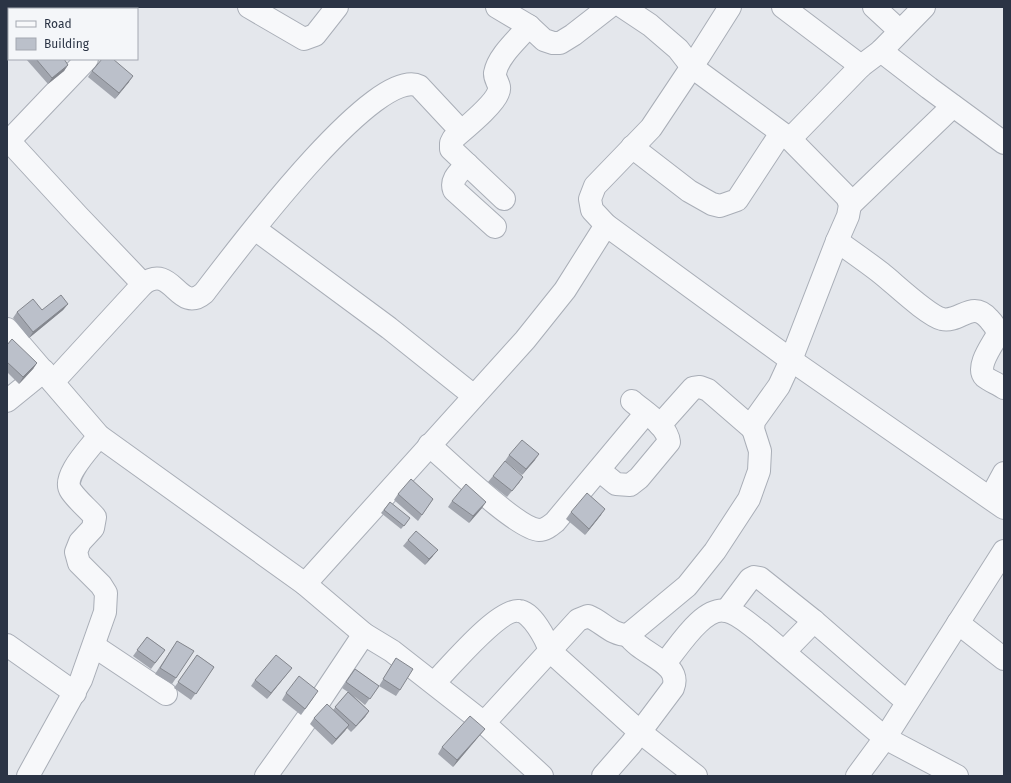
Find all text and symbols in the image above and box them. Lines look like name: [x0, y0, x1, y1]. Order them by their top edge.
legend: [8, 8, 138, 60]
text: Road: [44, 17, 72, 31]
text: Building: [44, 37, 90, 51]

